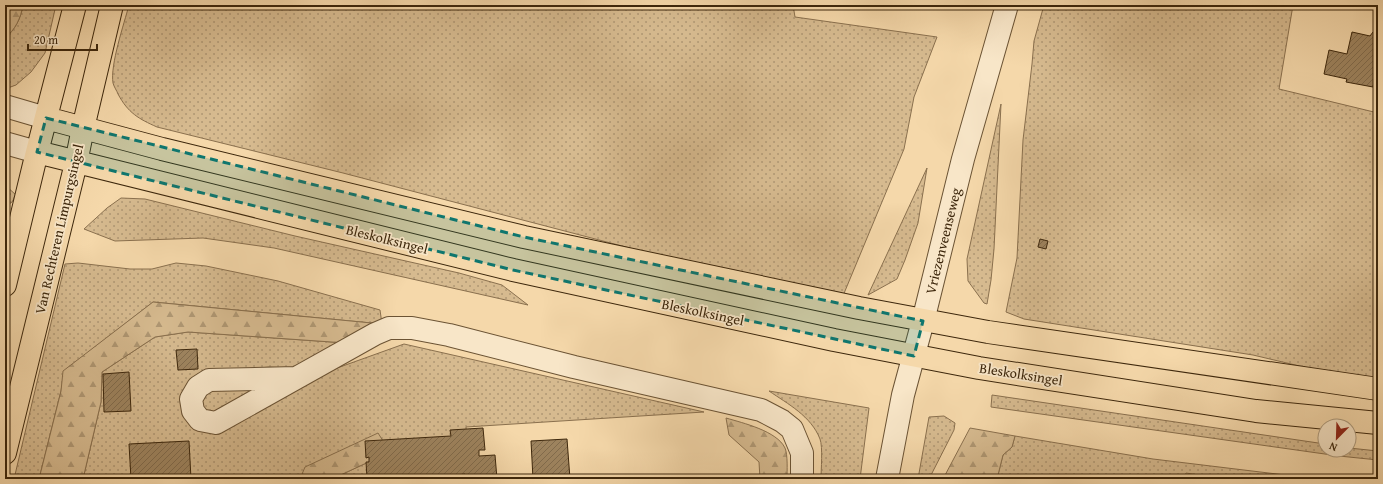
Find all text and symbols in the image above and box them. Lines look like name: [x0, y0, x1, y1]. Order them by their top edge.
scale bar: [28, 26, 97, 52]
text: 20 m: [34, 31, 58, 48]
street label: Van Rechteren Limpurgsingel: [30, 142, 88, 316]
street label: Vriezenveenseweg: [920, 186, 966, 296]
street label: Bleskolksingel: [344, 219, 430, 259]
street label: Bleskolksingel: [660, 294, 746, 331]
street label: Bleskolksingel: [978, 358, 1064, 390]
north arrow: [1317, 418, 1357, 458]
text: N: [1326, 438, 1340, 456]

